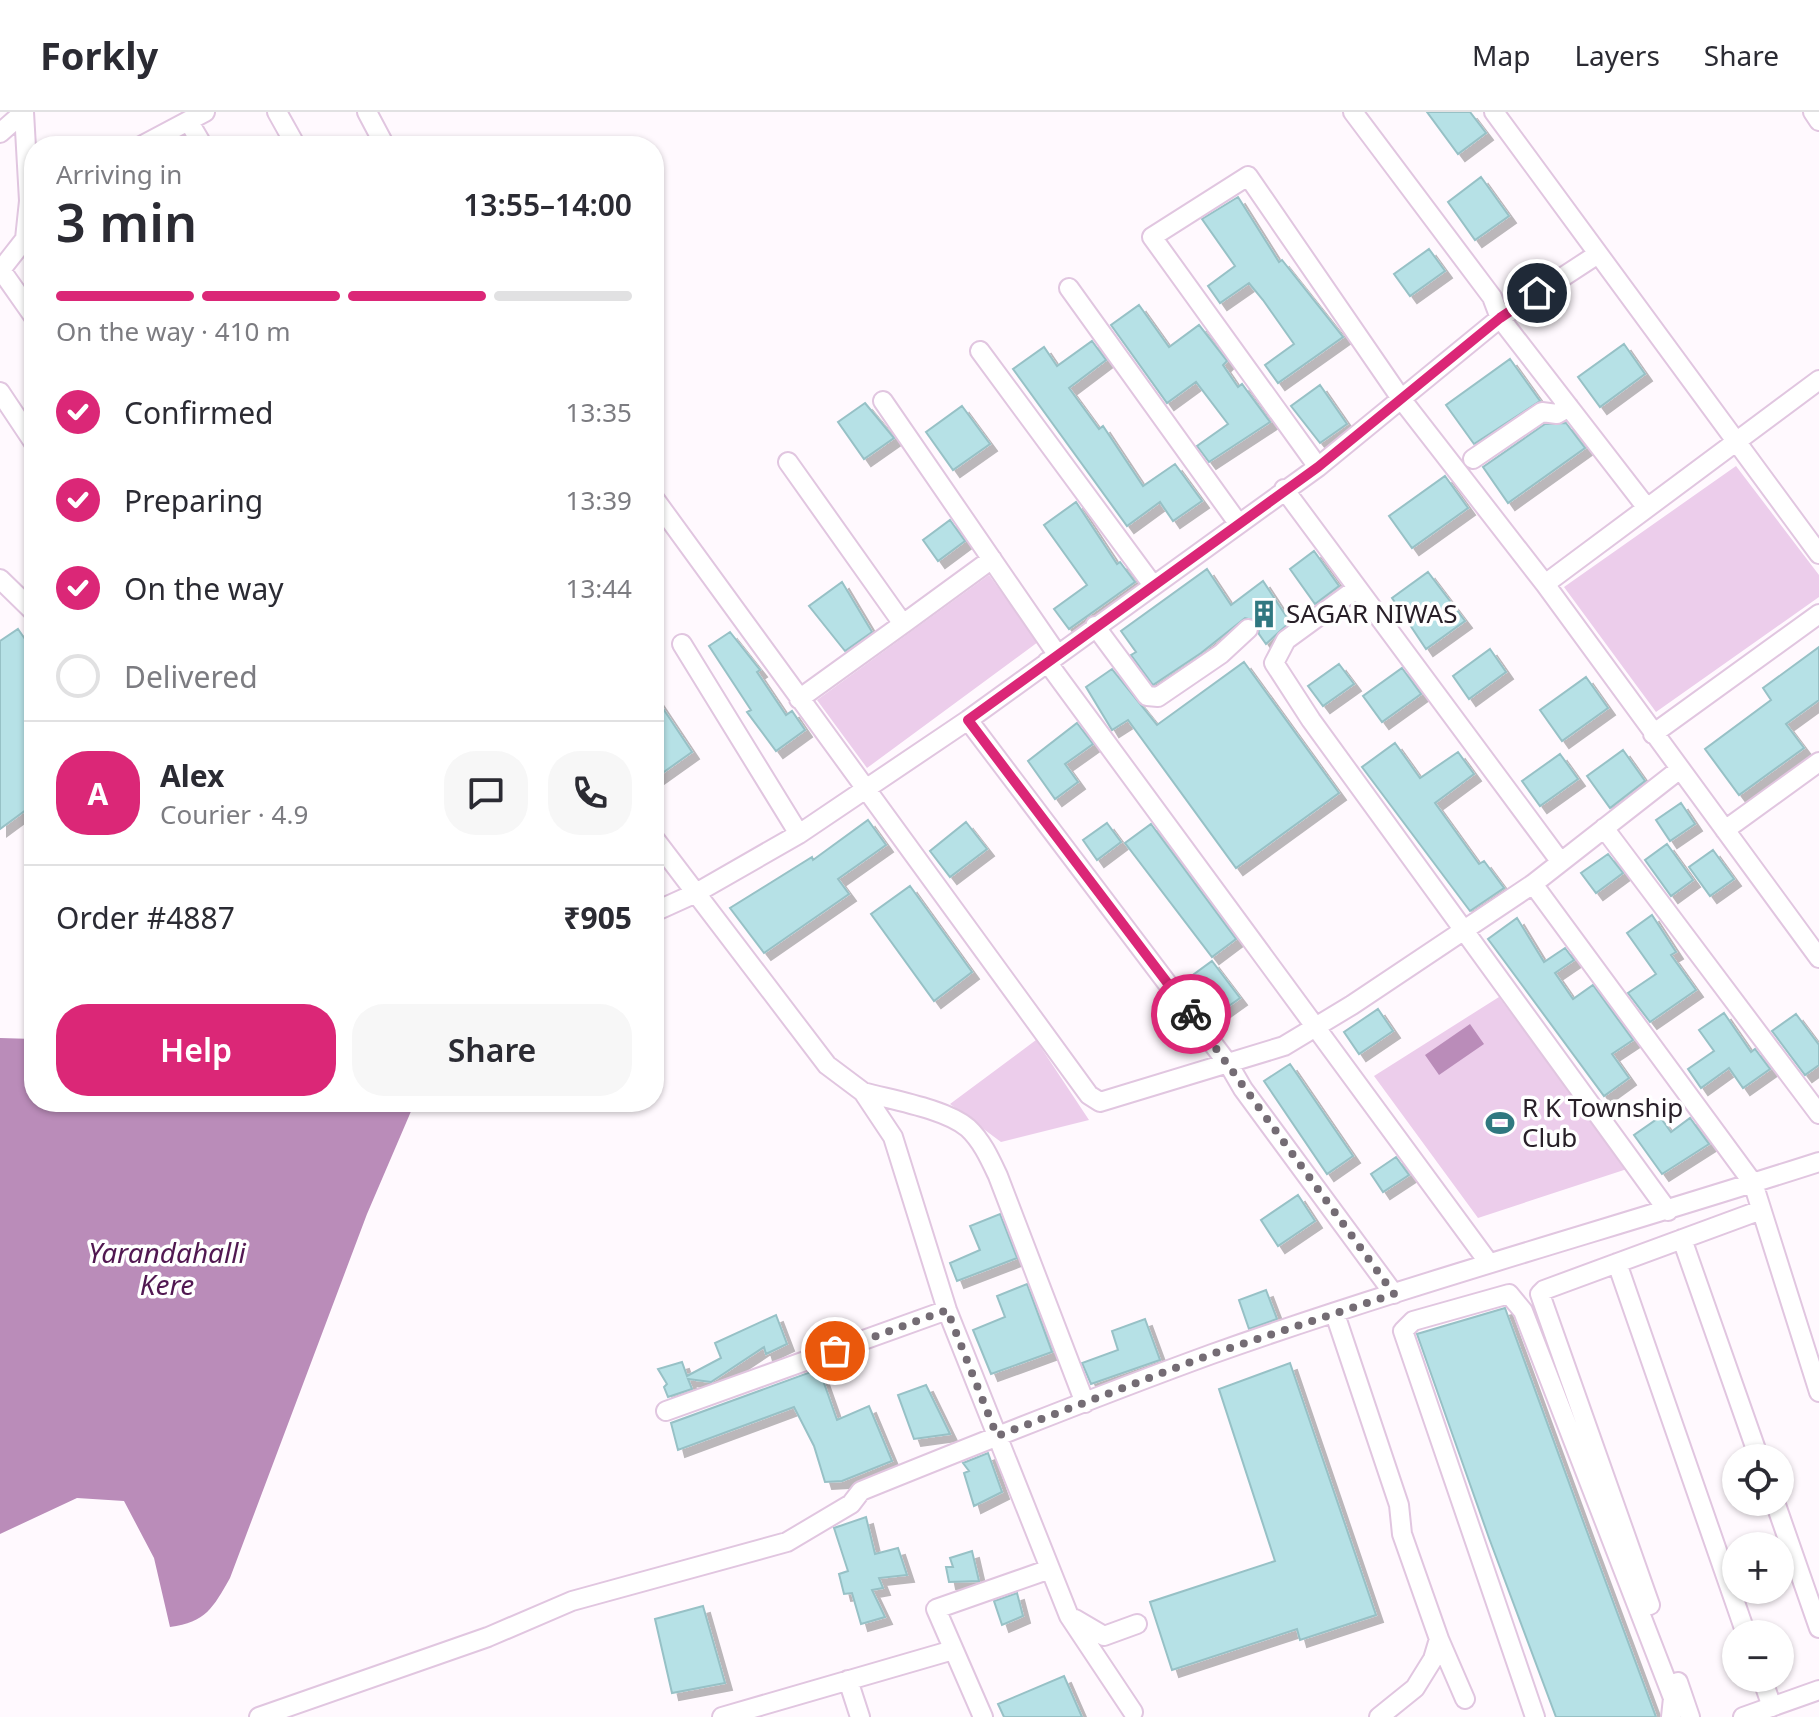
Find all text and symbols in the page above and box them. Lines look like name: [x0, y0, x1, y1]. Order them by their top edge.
text: Forkly: [40, 29, 158, 81]
text: Map: [1472, 36, 1530, 74]
text: Layers: [1574, 36, 1660, 74]
text: Share: [1704, 36, 1779, 74]
text: Arriving in: [56, 156, 182, 192]
text: 13:55–14:00: [463, 184, 632, 225]
text: 3 min: [56, 186, 197, 257]
pin: [1503, 259, 1571, 327]
icon: home: [1515, 271, 1559, 315]
text: On the way · 410 m: [56, 313, 290, 349]
icon: check: [56, 390, 100, 434]
text: Confirmed: [124, 392, 274, 433]
text: 13:35: [566, 394, 632, 430]
icon: check: [56, 478, 100, 522]
text: Preparing: [124, 480, 263, 521]
text: 13:39: [566, 482, 632, 518]
icon: check: [56, 566, 100, 610]
text: On the way: [124, 568, 284, 609]
text: 13:44: [566, 570, 632, 606]
place label: SAGAR NIWAS: [1286, 595, 1457, 631]
building icon: SAGAR NIWAS: [1249, 599, 1279, 629]
text: Delivered: [124, 656, 258, 697]
button: chat: [444, 751, 528, 835]
button: phone: [548, 751, 632, 835]
text: Alex: [160, 755, 224, 796]
text: A: [88, 773, 108, 814]
text: Courier · 4.9: [160, 796, 308, 832]
text: Order #4887: [56, 897, 235, 938]
text: ₹905: [563, 897, 632, 938]
courier: [1151, 974, 1231, 1054]
icon: bike: [1169, 992, 1213, 1036]
button: Help: [56, 1004, 336, 1096]
button: Share: [352, 1004, 632, 1096]
place label: R K Township Club: [1522, 1089, 1683, 1155]
sports icon: R K Township Club: [1485, 1108, 1515, 1138]
water label: Yarandahalli Kere: [88, 1233, 246, 1303]
pin: [801, 1317, 869, 1385]
icon: bag: [813, 1329, 857, 1373]
map controls: [1722, 1444, 1794, 1692]
button: locate: [1722, 1444, 1794, 1516]
button: +: [1722, 1532, 1794, 1604]
button: −: [1722, 1620, 1794, 1692]

